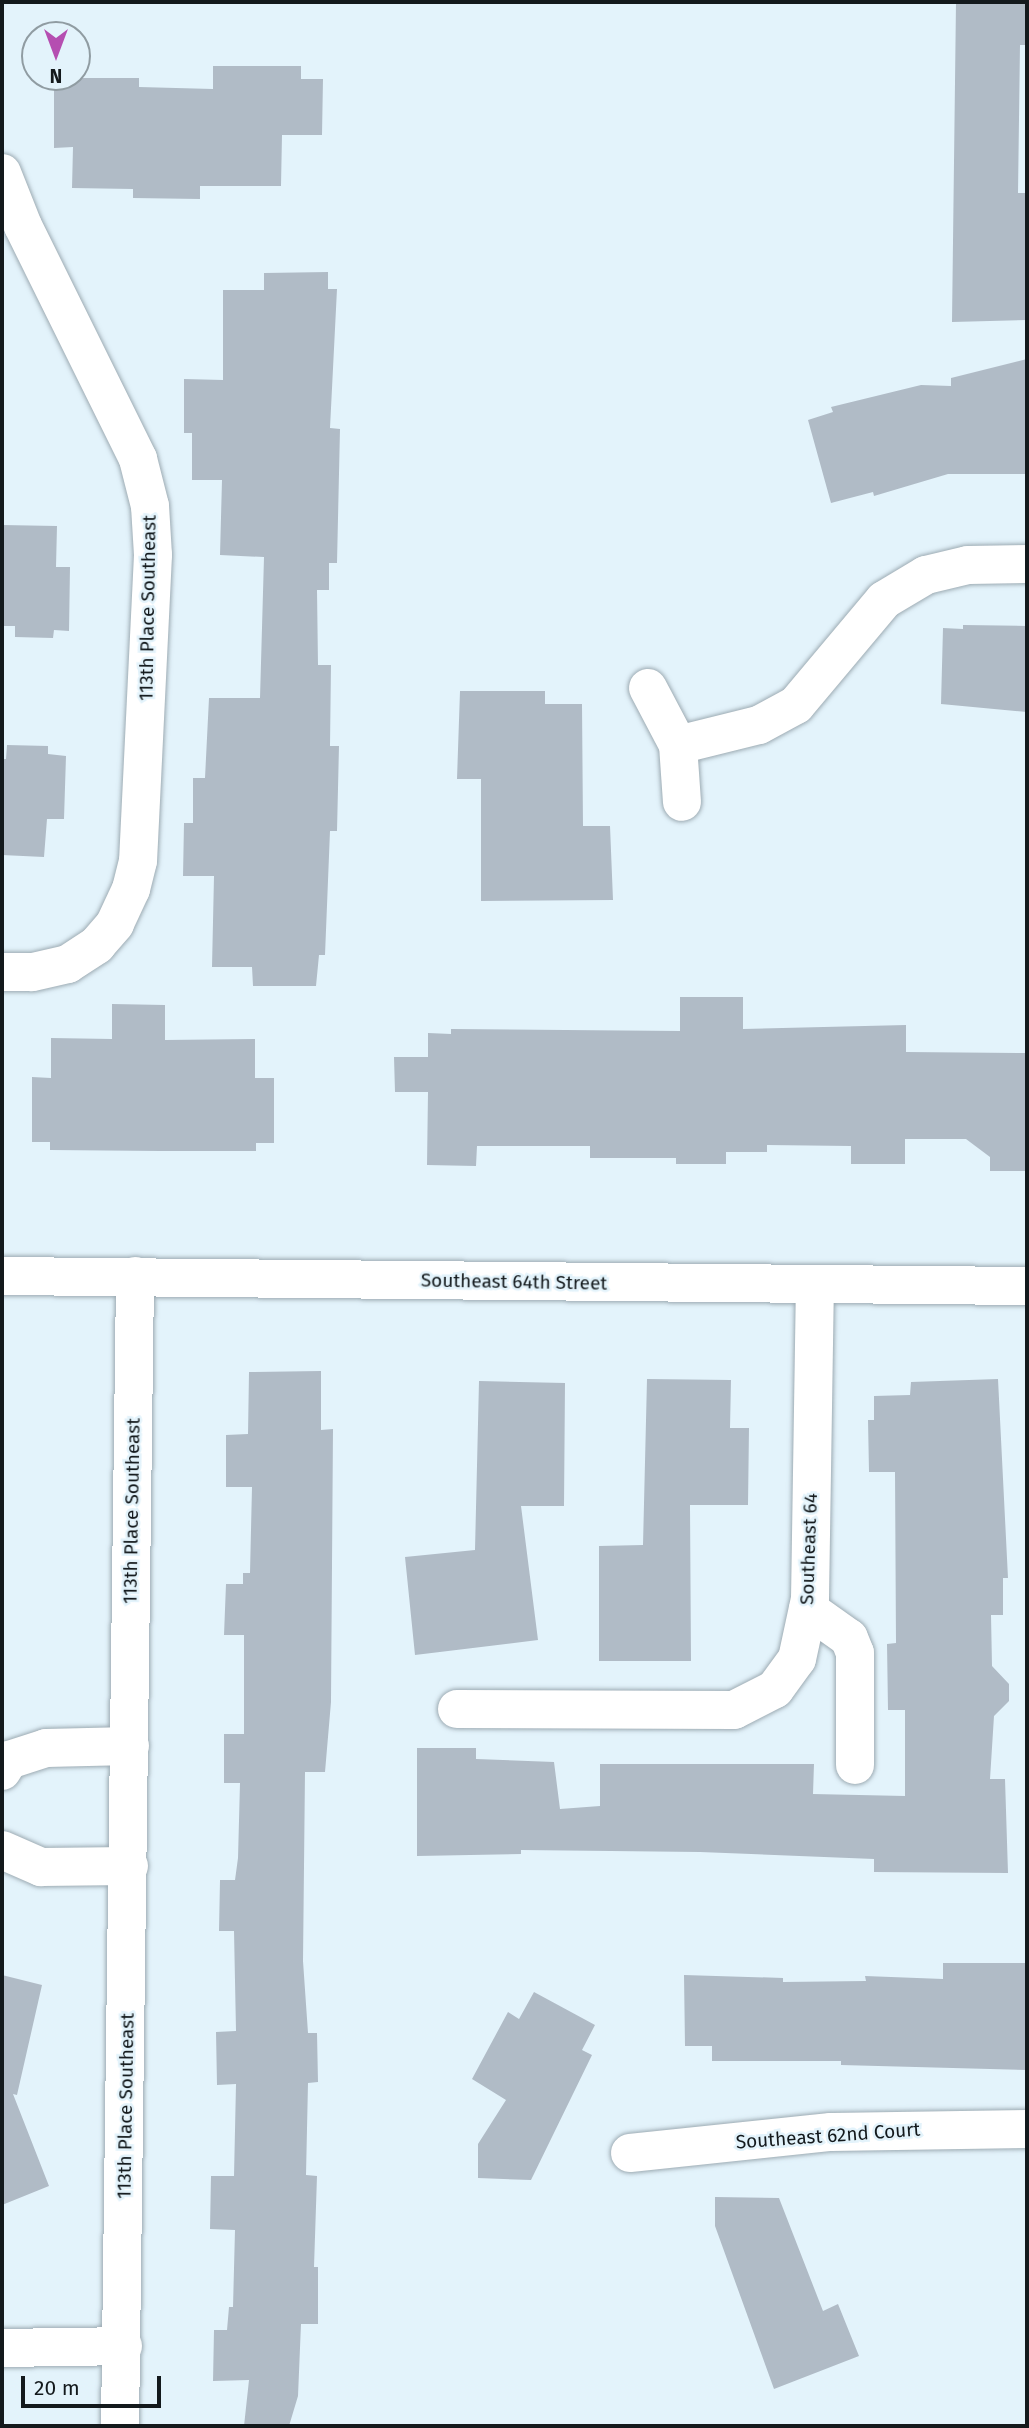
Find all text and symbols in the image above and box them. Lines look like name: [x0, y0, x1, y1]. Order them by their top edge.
north arrow: [21, 21, 91, 91]
text: N: [50, 64, 62, 87]
street label: 113th Place Southeast: [135, 515, 161, 701]
street label: Southeast 64th Street: [421, 1269, 607, 1295]
street label: 113th Place Southeast: [119, 1418, 145, 1604]
street label: Southeast 64: [796, 1493, 822, 1605]
street label: 113th Place Southeast: [113, 2013, 139, 2199]
street label: Southeast 62nd Court: [735, 2118, 921, 2154]
scale bar: [24, 2362, 164, 2406]
text: 20 m: [34, 2375, 80, 2401]

